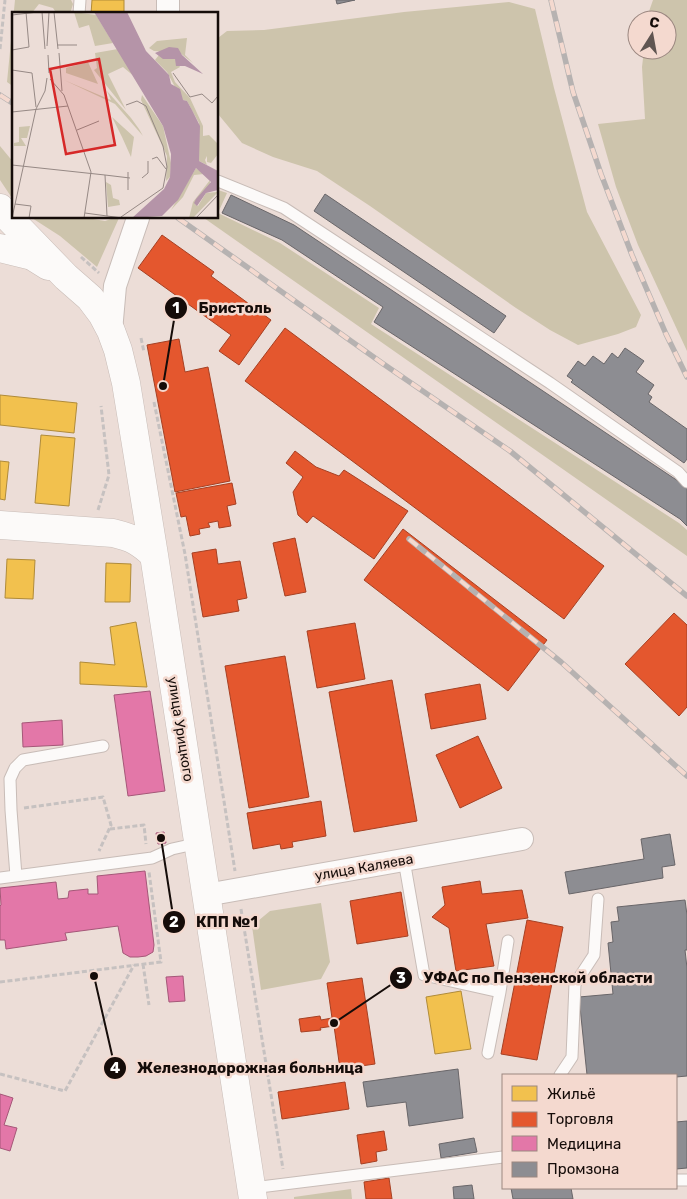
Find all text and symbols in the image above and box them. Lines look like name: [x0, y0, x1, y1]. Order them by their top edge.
north arrow: [627, 10, 677, 60]
inset map: [12, 12, 219, 219]
text: С: [648, 13, 661, 32]
callout: Бристоль: [164, 293, 282, 323]
text: 1: [172, 299, 180, 317]
text: Бристоль: [199, 299, 272, 317]
street label: улица Урицкого: [164, 675, 197, 783]
street label: улица Каляева: [314, 850, 415, 885]
callout: КПП №1: [161, 907, 268, 937]
text: 2: [169, 913, 179, 931]
text: КПП №1: [196, 913, 258, 931]
callout: УФАС по Пензенской области: [388, 963, 663, 993]
text: 3: [396, 969, 406, 987]
text: УФАС по Пензенской области: [423, 969, 653, 987]
callout: Железнодорожная больница: [102, 1053, 373, 1083]
text: 4: [110, 1059, 120, 1077]
text: Железнодорожная больница: [137, 1059, 363, 1077]
legend: [502, 1074, 677, 1189]
text: Жильё: [547, 1085, 596, 1103]
text: Торговля: [547, 1110, 613, 1128]
text: Медицина: [547, 1135, 621, 1153]
text: Промзона: [547, 1160, 619, 1178]

